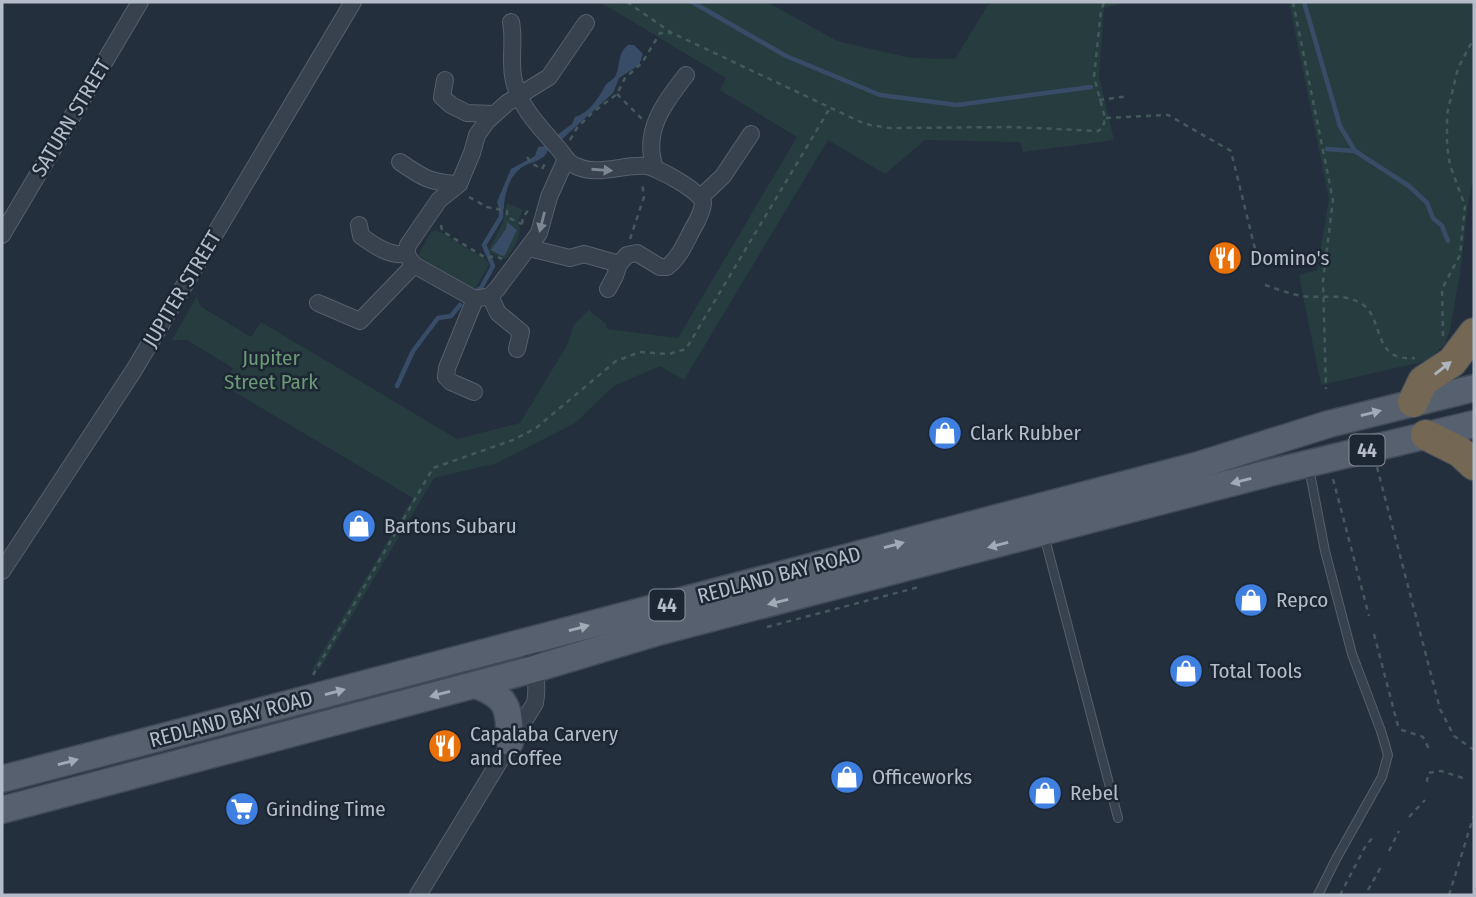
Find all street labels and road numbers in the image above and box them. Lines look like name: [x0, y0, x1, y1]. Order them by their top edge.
street label: SATURN STREET: [26, 54, 116, 181]
street label: JUPITER STREET: [137, 226, 227, 352]
road number: 44: [1350, 435, 1384, 466]
street label: REDLAND BAY ROAD: [694, 541, 864, 609]
road number: 44: [650, 590, 684, 620]
street label: REDLAND BAY ROAD: [146, 685, 316, 753]

